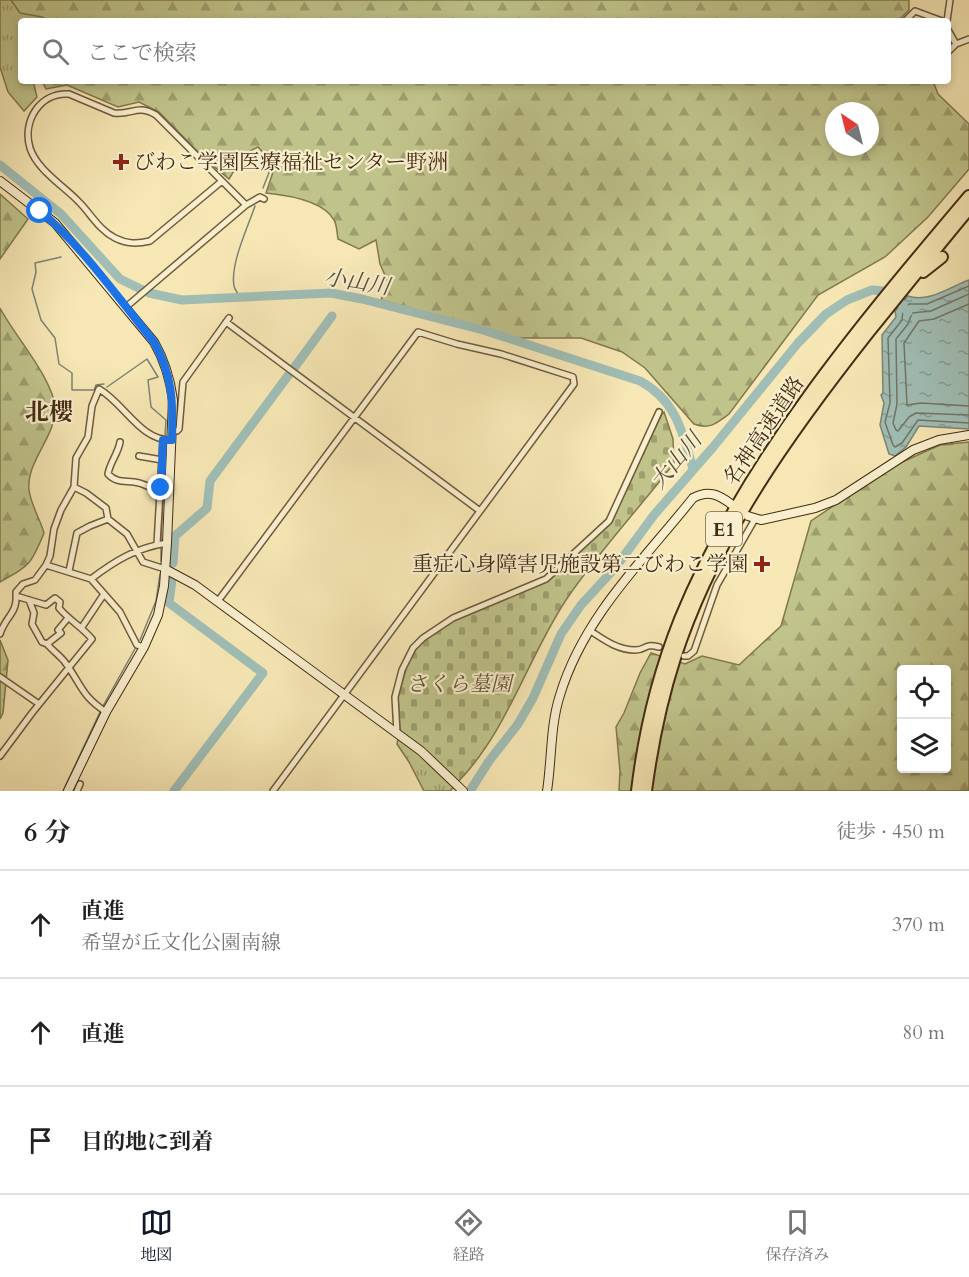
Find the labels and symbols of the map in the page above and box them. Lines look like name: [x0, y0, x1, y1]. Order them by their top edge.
north arrow: [825, 102, 879, 156]
place label: びわこ学園医療福祉センター野洲: [134, 148, 448, 177]
marker: びわこ学園医療福祉センター野洲: [112, 153, 130, 171]
route start: [26, 197, 52, 223]
water label: 小山川: [322, 262, 394, 302]
street label: 名神高速道路: [717, 371, 811, 491]
district label: 北櫻: [25, 396, 73, 429]
water label: 大山川: [643, 425, 710, 496]
route end: [147, 474, 173, 500]
road number: E1: [706, 512, 742, 546]
place label: 重症心身障害児施設第二びわこ学園: [412, 550, 748, 579]
marker: 重症心身障害児施設第二びわこ学園: [753, 555, 771, 573]
park label: さくら墓園: [407, 670, 514, 699]

